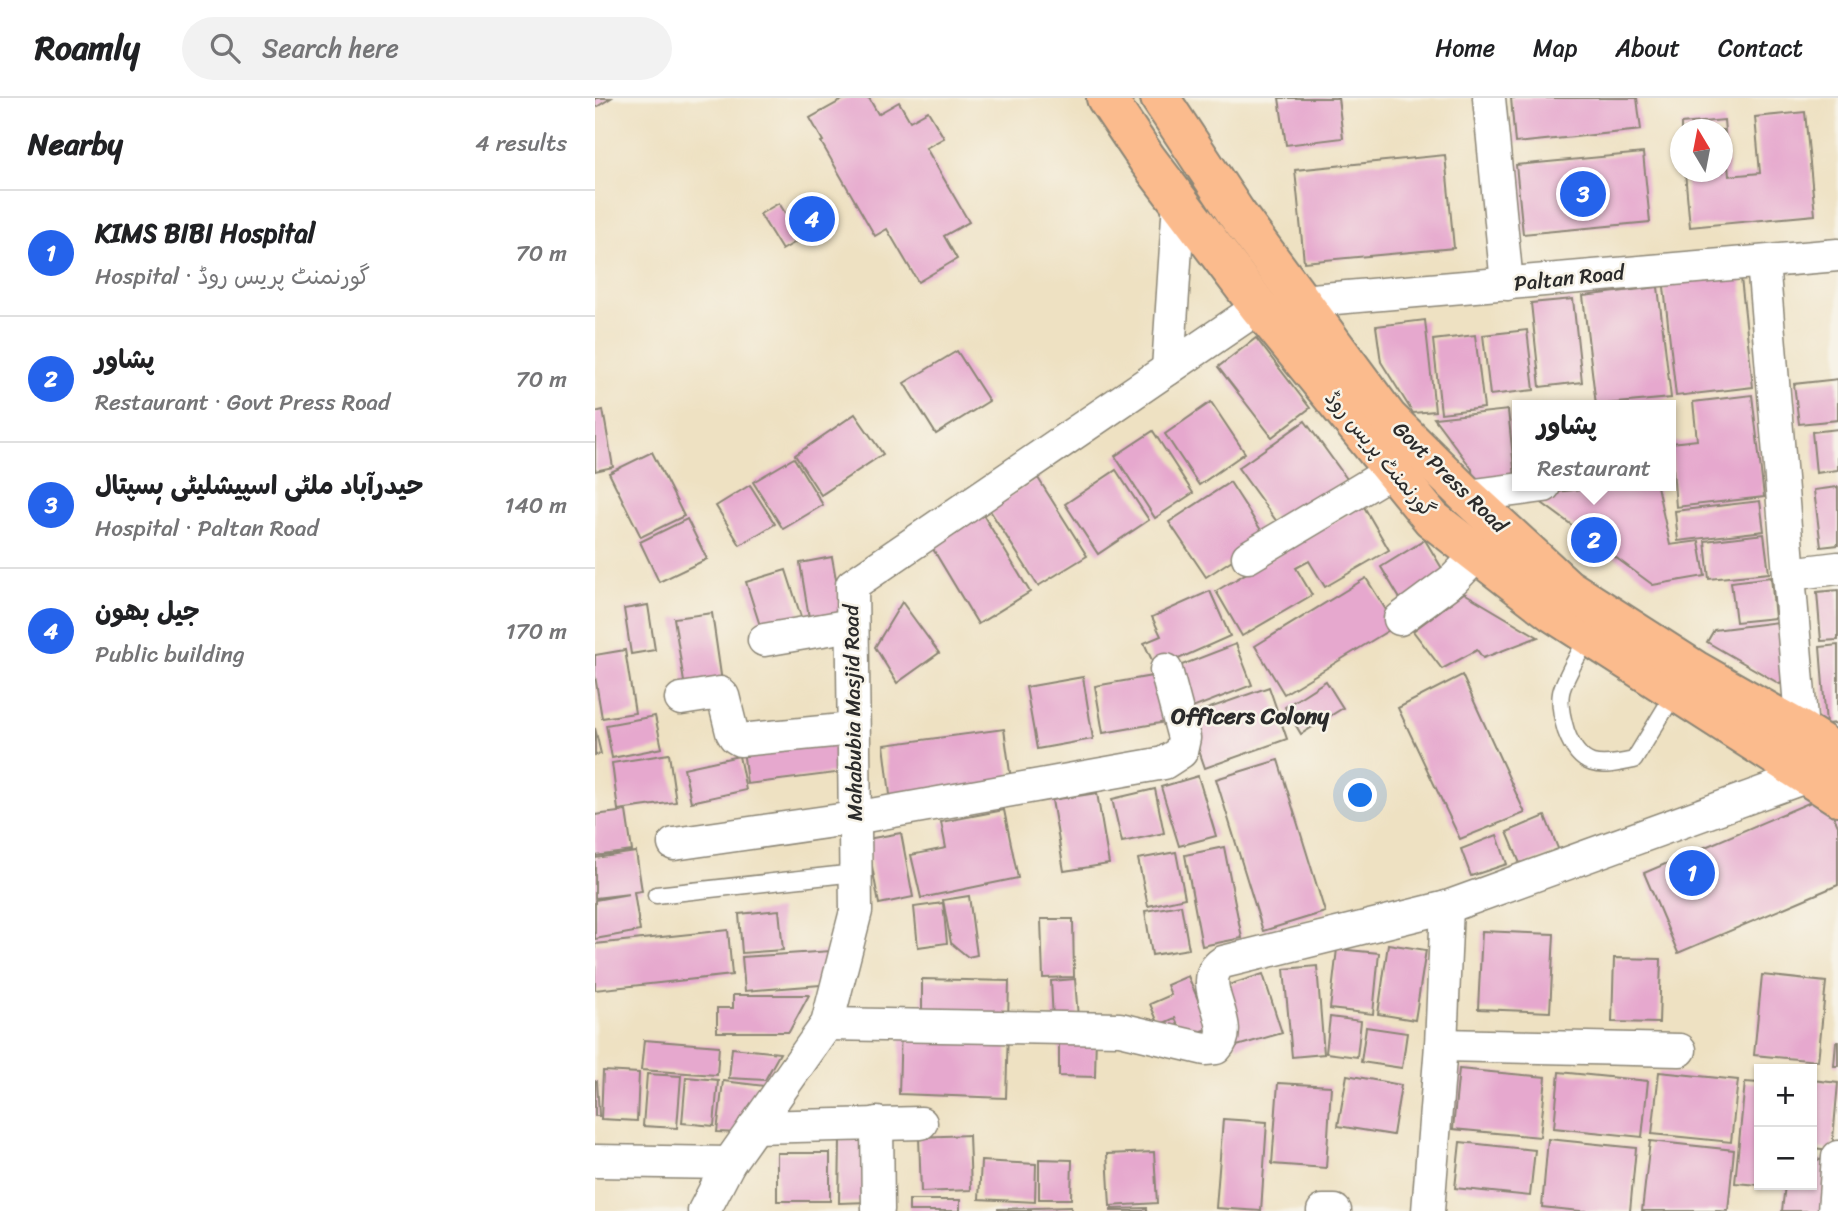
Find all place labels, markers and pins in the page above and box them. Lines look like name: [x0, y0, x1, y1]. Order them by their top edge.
pin: 3: [1560, 168, 1606, 220]
pin: 4: [789, 193, 835, 245]
pin: 2: [1571, 514, 1617, 566]
pin: 1: [1669, 847, 1715, 899]

